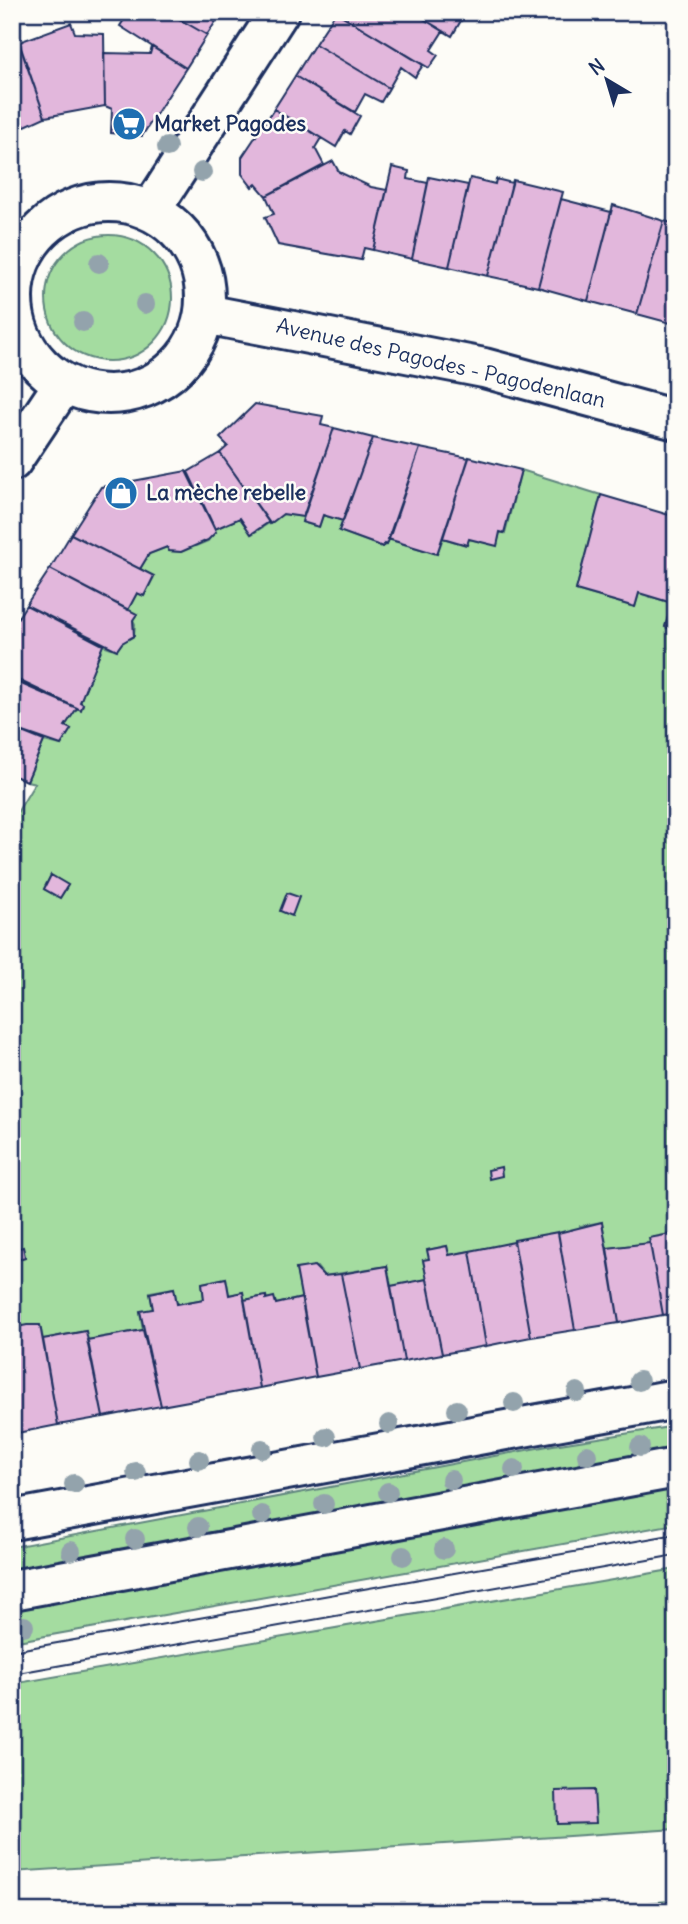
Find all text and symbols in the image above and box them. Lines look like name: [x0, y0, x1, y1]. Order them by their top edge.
north arrow: [572, 46, 642, 116]
text: N: [584, 53, 609, 80]
supermarket icon: Market Pagodes: [110, 105, 148, 143]
place label: Market Pagodes: [154, 110, 306, 137]
street label: Avenue des Pagodes - Pagodenlaan: [274, 311, 608, 414]
shop icon: La mèche rebelle: [102, 474, 140, 512]
place label: La mèche rebelle: [146, 479, 306, 506]

